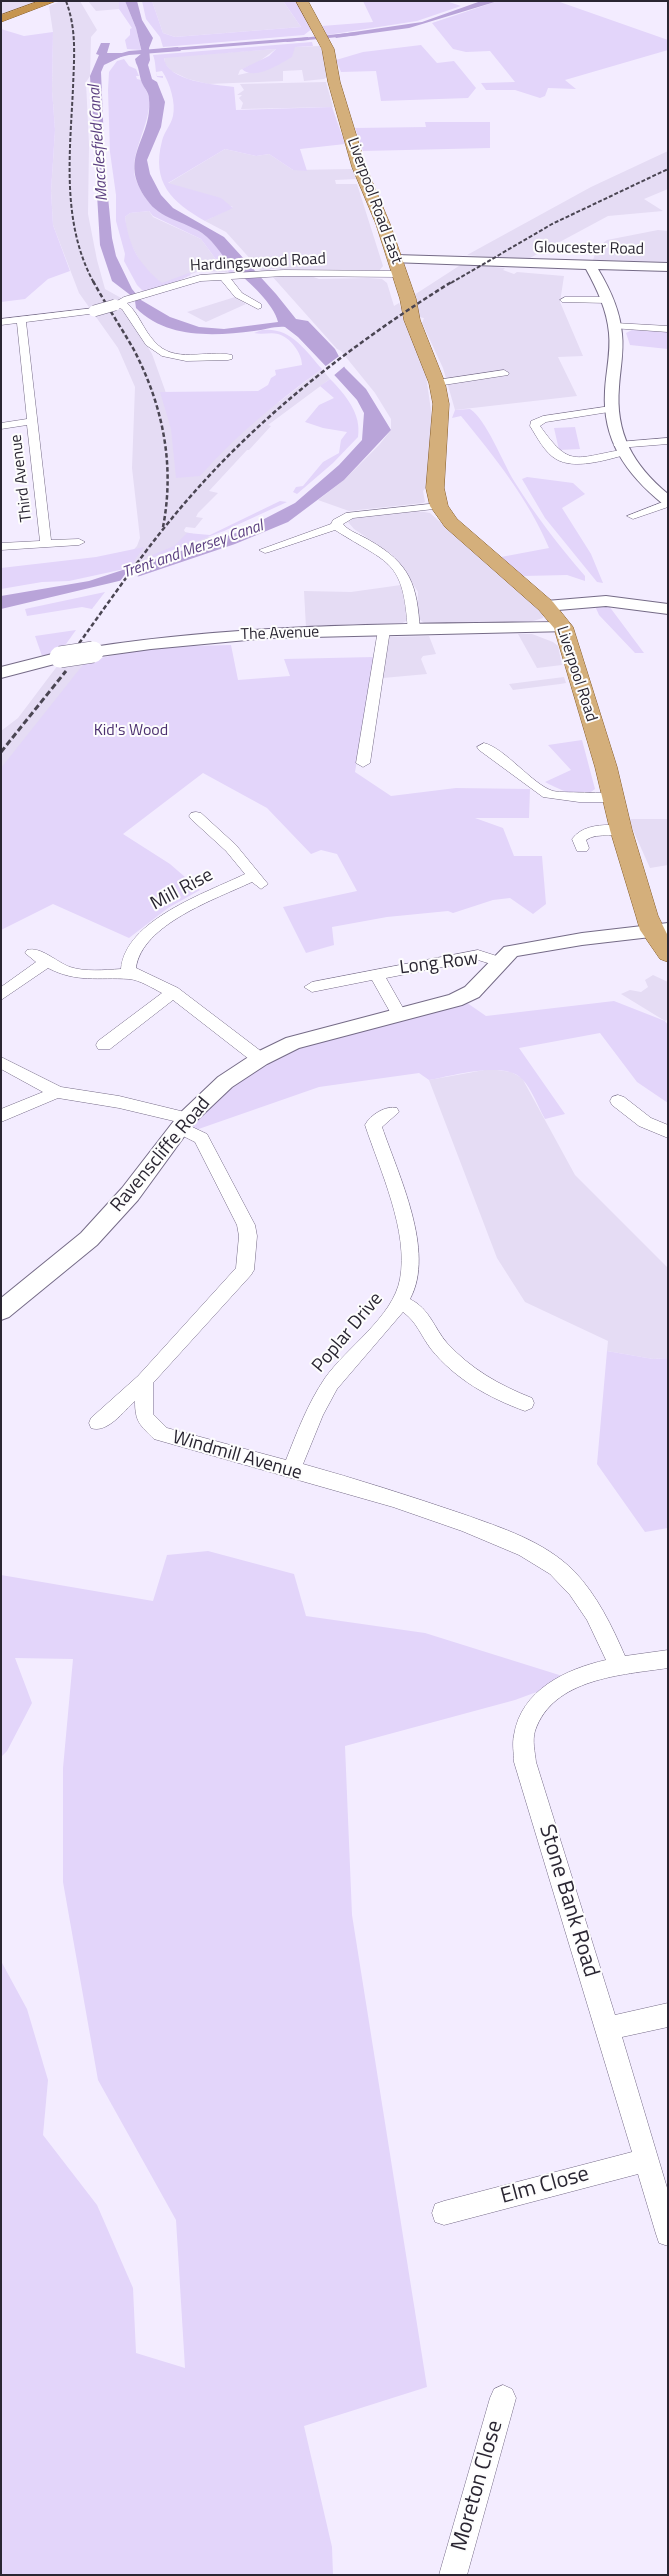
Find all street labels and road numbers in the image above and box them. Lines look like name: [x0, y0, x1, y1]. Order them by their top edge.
street label: Liverpool Road East: [342, 135, 406, 267]
street label: Gloucester Road: [534, 238, 644, 260]
street label: Hardingswood Road: [190, 250, 326, 276]
street label: Third Avenue: [7, 433, 37, 523]
street label: The Avenue: [240, 623, 320, 645]
street label: Liverpool Road: [551, 624, 601, 724]
street label: Mill Rise: [147, 864, 217, 916]
street label: Long Row: [398, 948, 480, 980]
street label: Ravenscliffe Road: [106, 1093, 216, 1217]
street label: Poplar Drive: [308, 1288, 388, 1378]
street label: Windmill Avenue: [170, 1427, 304, 1485]
street label: Stone Bank Road: [532, 1821, 604, 1981]
street label: Elm Close: [498, 2162, 592, 2210]
street label: Moreton Close: [447, 2418, 509, 2554]

